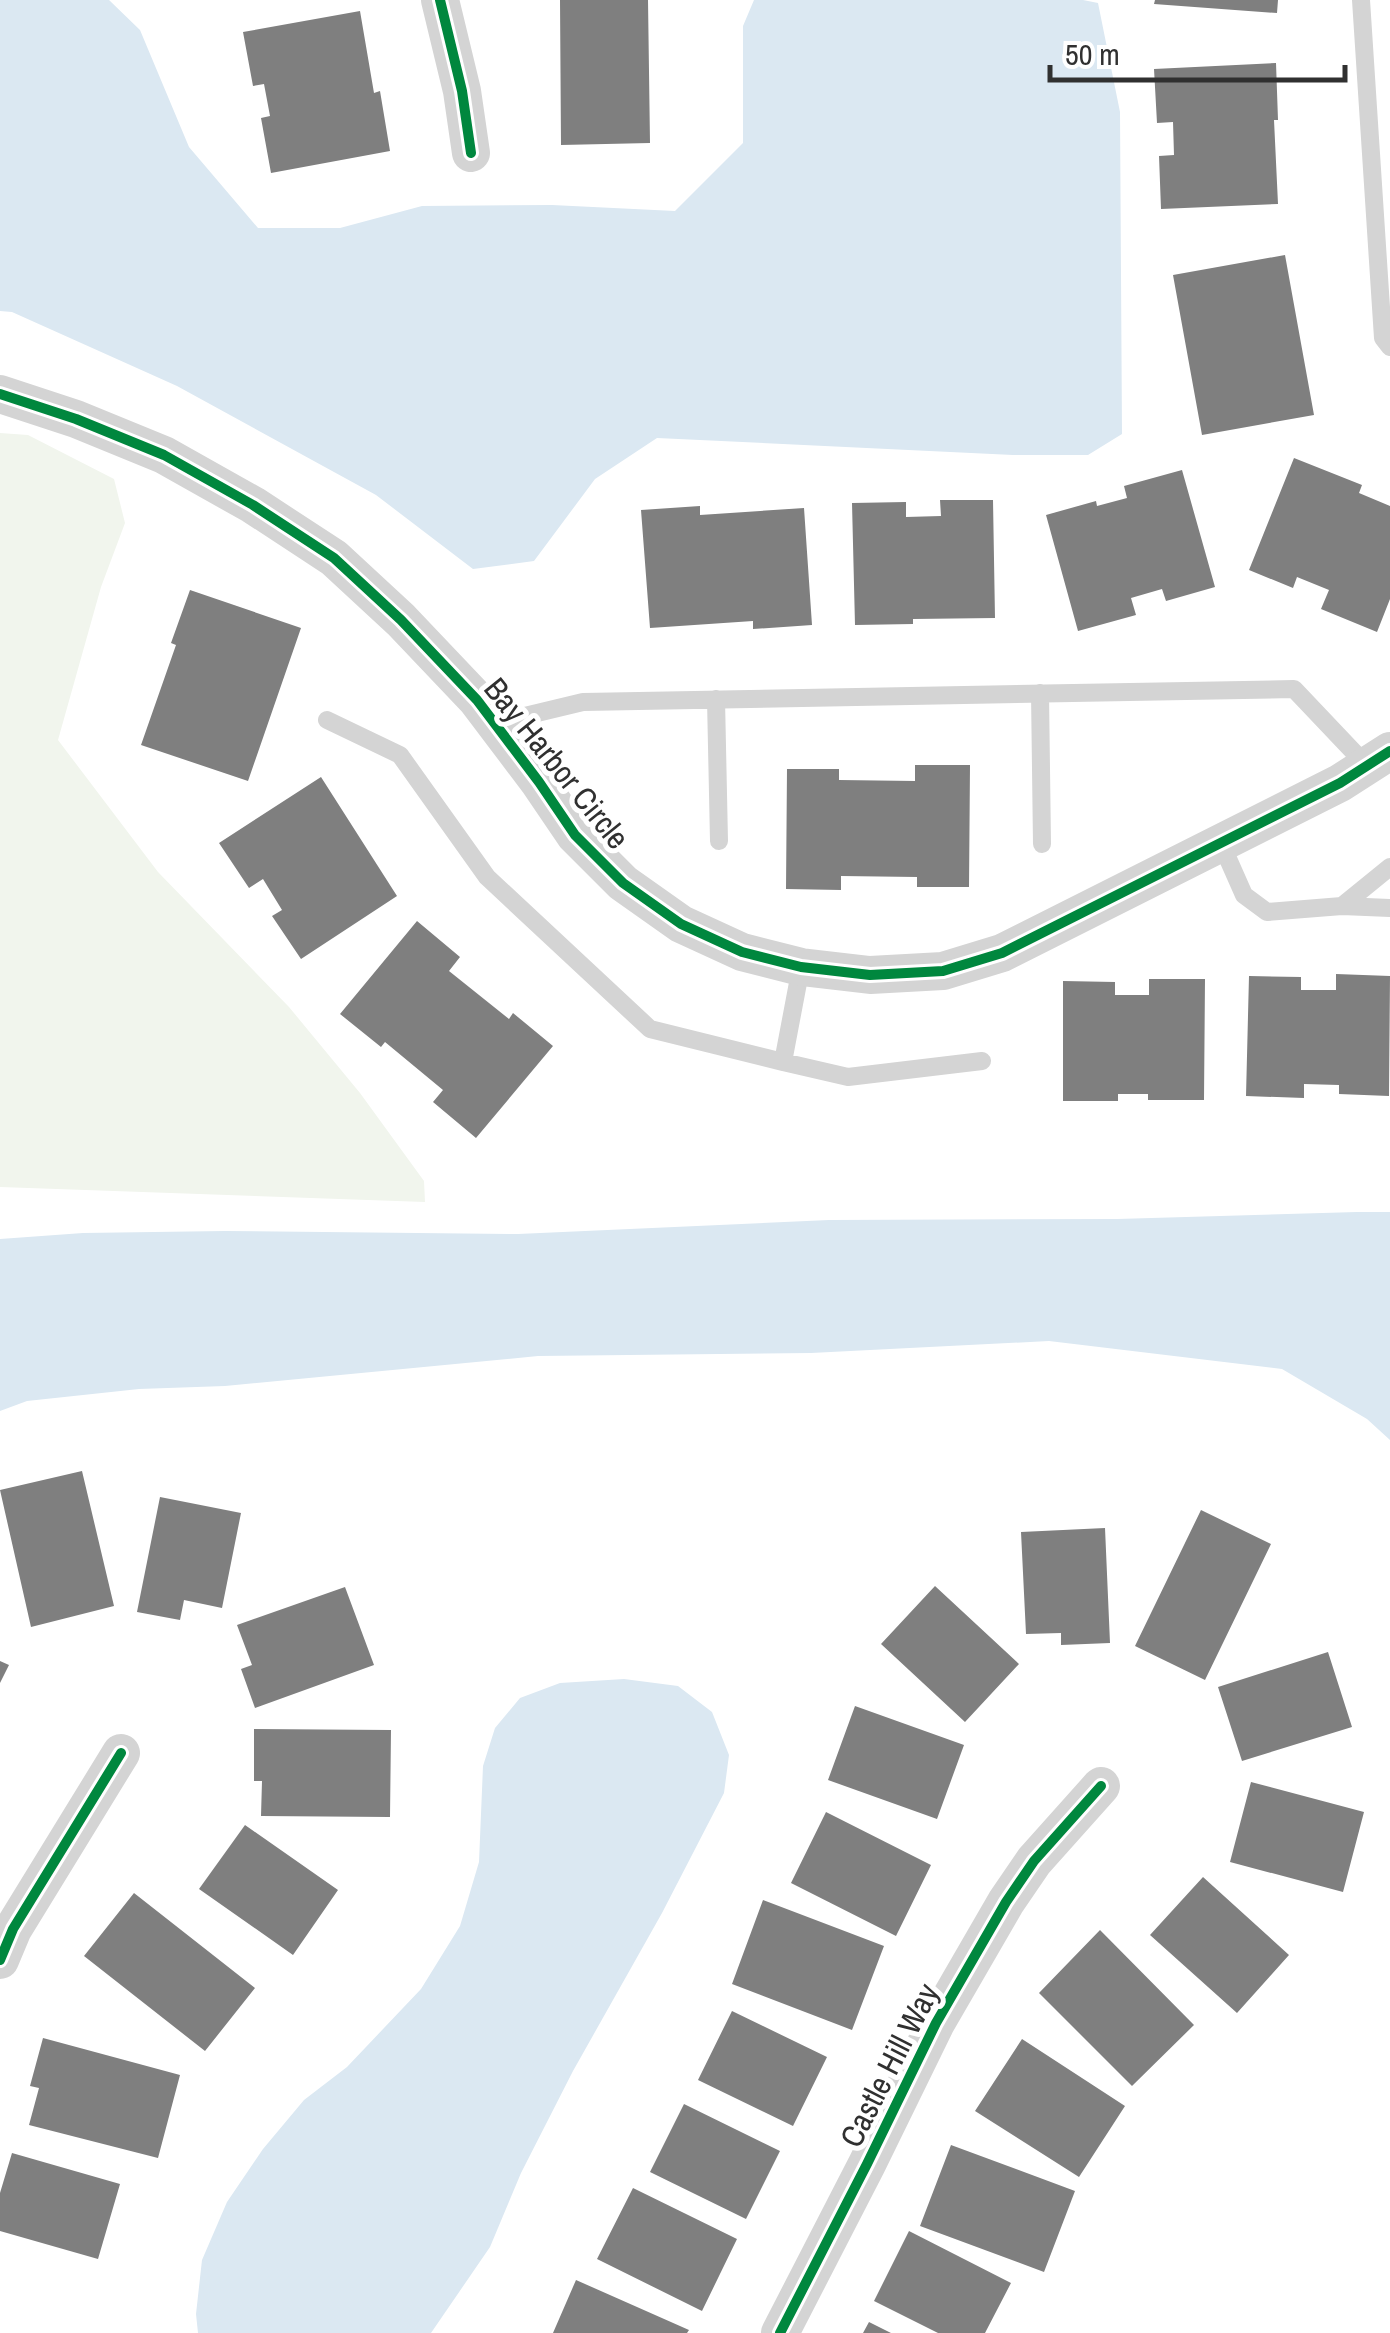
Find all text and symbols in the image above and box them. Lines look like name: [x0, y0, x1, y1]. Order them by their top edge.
scale bar: [1050, 20, 1345, 82]
text: 50 m: [1065, 34, 1120, 74]
street label: Bay Harbor Circle: [475, 668, 639, 858]
street label: Castle Hill Way: [829, 1976, 949, 2154]

